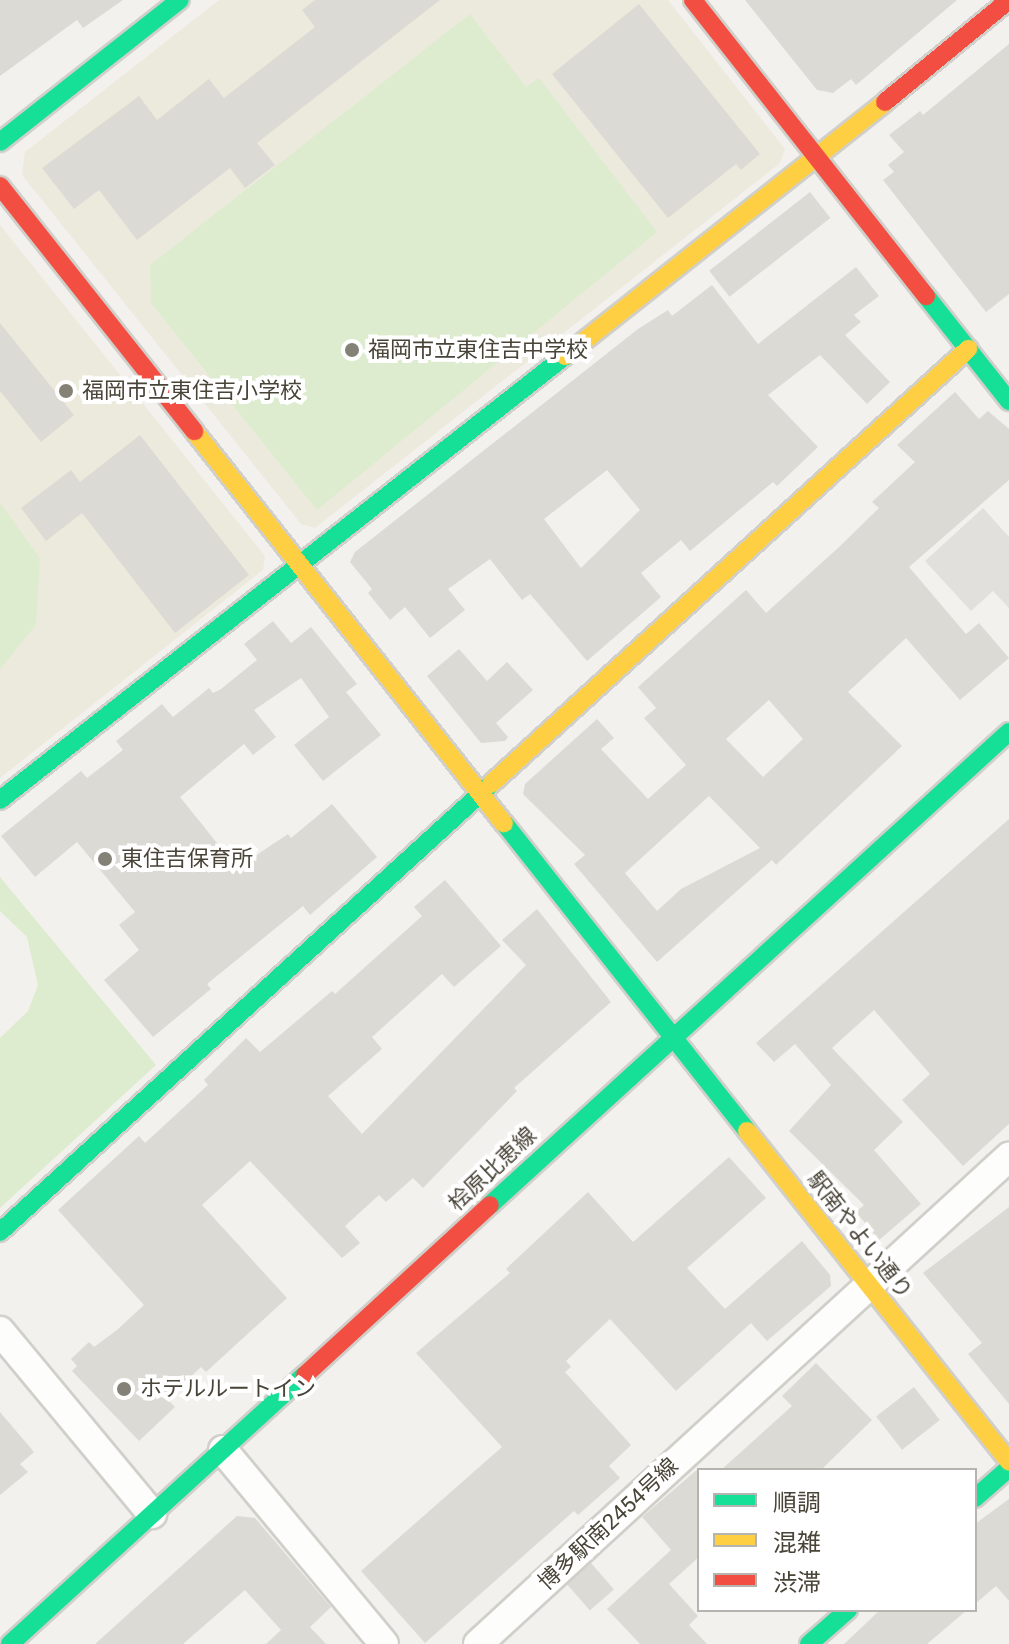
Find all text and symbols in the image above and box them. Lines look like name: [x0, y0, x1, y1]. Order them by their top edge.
place label: 福岡市立東住吉中学校: [368, 337, 588, 363]
marker: 福岡市立東住吉中学校: [343, 341, 361, 359]
place label: 福岡市立東住吉小学校: [82, 378, 302, 404]
marker: 福岡市立東住吉小学校: [57, 382, 75, 400]
place label: 東住吉保育所: [121, 846, 253, 872]
marker: 東住吉保育所: [96, 850, 114, 868]
street label: 桧原比恵線: [443, 1122, 541, 1216]
street label: 駅南やよい通り: [802, 1166, 918, 1304]
place label: ホテルルートイン: [140, 1376, 316, 1402]
marker: ホテルルートイン: [115, 1380, 133, 1398]
street label: 博多駅南2454号線: [533, 1452, 683, 1596]
legend: [697, 1468, 977, 1612]
text: 順調: [773, 1489, 821, 1517]
text: 混雑: [773, 1529, 821, 1557]
text: 渋滞: [773, 1569, 821, 1597]

